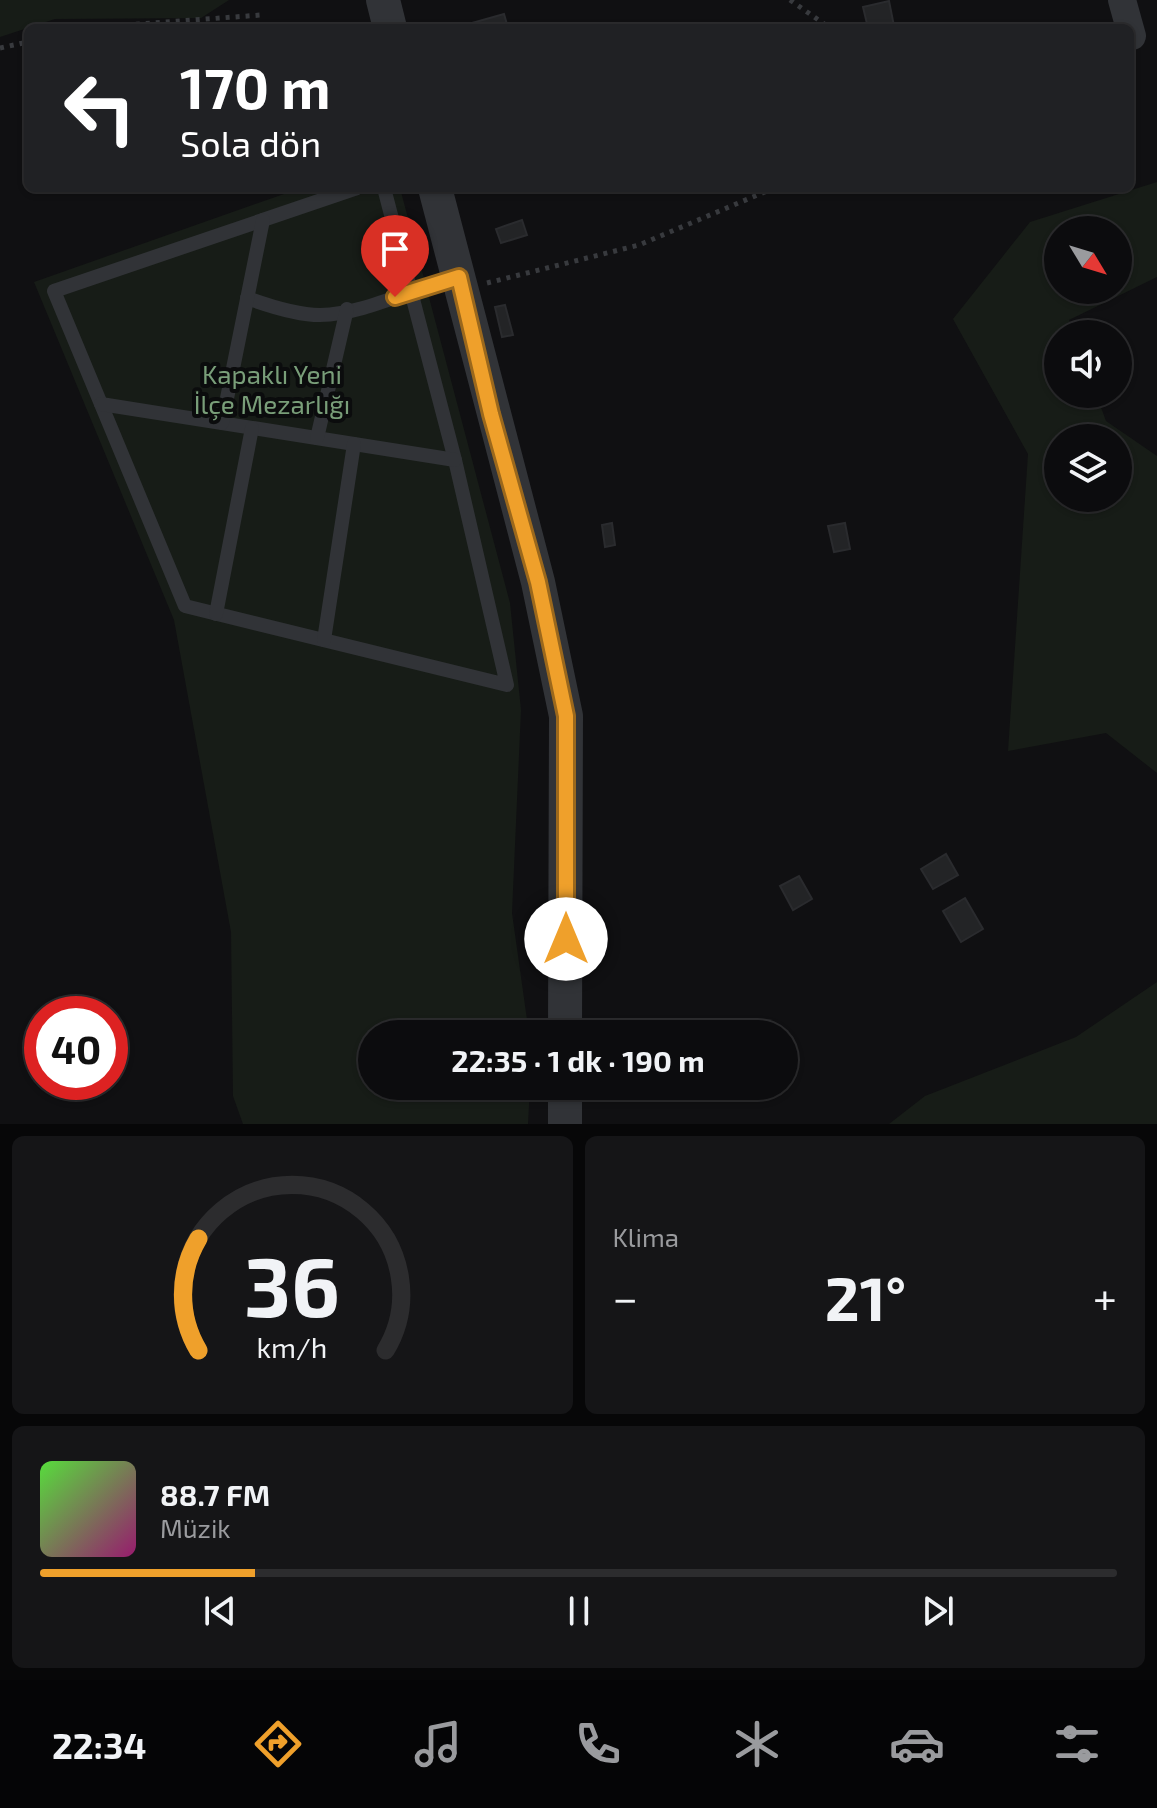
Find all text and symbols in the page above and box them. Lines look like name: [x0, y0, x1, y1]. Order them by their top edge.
text: 170 m: [180, 53, 331, 120]
icon: left: [48, 56, 152, 160]
text: Sola dön: [180, 121, 321, 164]
pin: [361, 215, 429, 297]
north arrow: [1044, 216, 1132, 304]
map controls: [1044, 216, 1132, 512]
icon: arrive: [373, 227, 417, 271]
button: sound: [1044, 320, 1132, 408]
park label: Kapaklı Yeni İlçe Mezarlığı: [194, 358, 350, 421]
button: layers: [1044, 424, 1132, 512]
position arrow: [524, 897, 608, 981]
speed limit sign: 40: [24, 996, 128, 1100]
text: 22:35 · 1 dk · 190 m: [451, 1042, 705, 1078]
text: Klima: [613, 1221, 679, 1252]
text: 36: [244, 1234, 340, 1334]
text: 21°: [825, 1261, 906, 1333]
text: −: [613, 1270, 638, 1323]
text: +: [1093, 1270, 1117, 1323]
text: km/h: [257, 1329, 328, 1364]
text: 88.7 FM: [160, 1476, 270, 1512]
text: Müzik: [160, 1512, 231, 1543]
icon: previous: [198, 1589, 242, 1633]
icon: pause: [557, 1589, 601, 1633]
icon: next: [916, 1589, 960, 1633]
icon: directions: [250, 1716, 306, 1772]
icon: music: [410, 1716, 466, 1772]
icon: phone: [570, 1716, 626, 1772]
icon: climate: [729, 1716, 785, 1772]
icon: car: [889, 1716, 945, 1772]
icon: filters: [1049, 1716, 1105, 1772]
text: 22:34: [52, 1723, 146, 1766]

